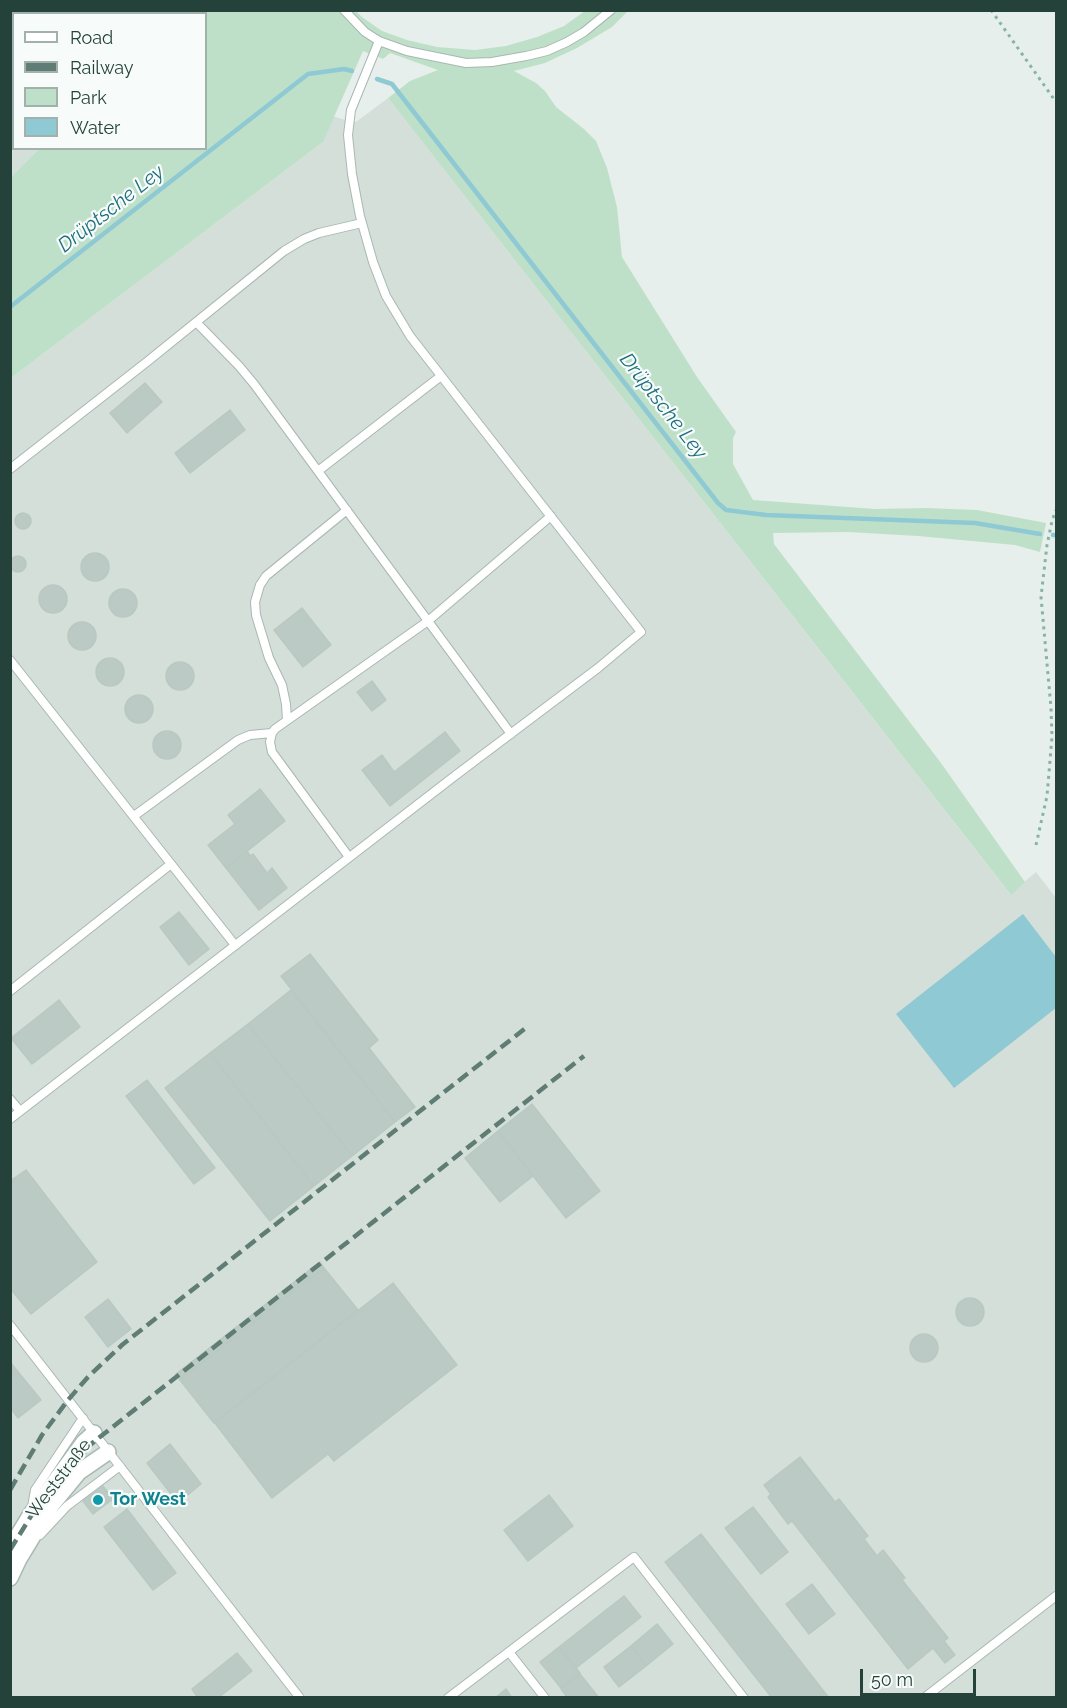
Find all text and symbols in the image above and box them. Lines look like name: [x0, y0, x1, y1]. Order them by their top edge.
legend: [12, 12, 207, 150]
text: Road: [70, 27, 113, 48]
text: Railway: [70, 57, 134, 78]
text: Park: [70, 87, 107, 108]
text: Water: [70, 117, 120, 138]
water label: Drüptsche Ley: [53, 160, 169, 258]
water label: Drüptsche Ley: [614, 348, 712, 464]
street label: Weststraße: [22, 1435, 96, 1523]
place label: Tor West: [110, 1489, 186, 1511]
marker: Tor West: [91, 1493, 105, 1507]
scale bar: [863, 1657, 978, 1695]
text: 50 m: [871, 1669, 913, 1690]

